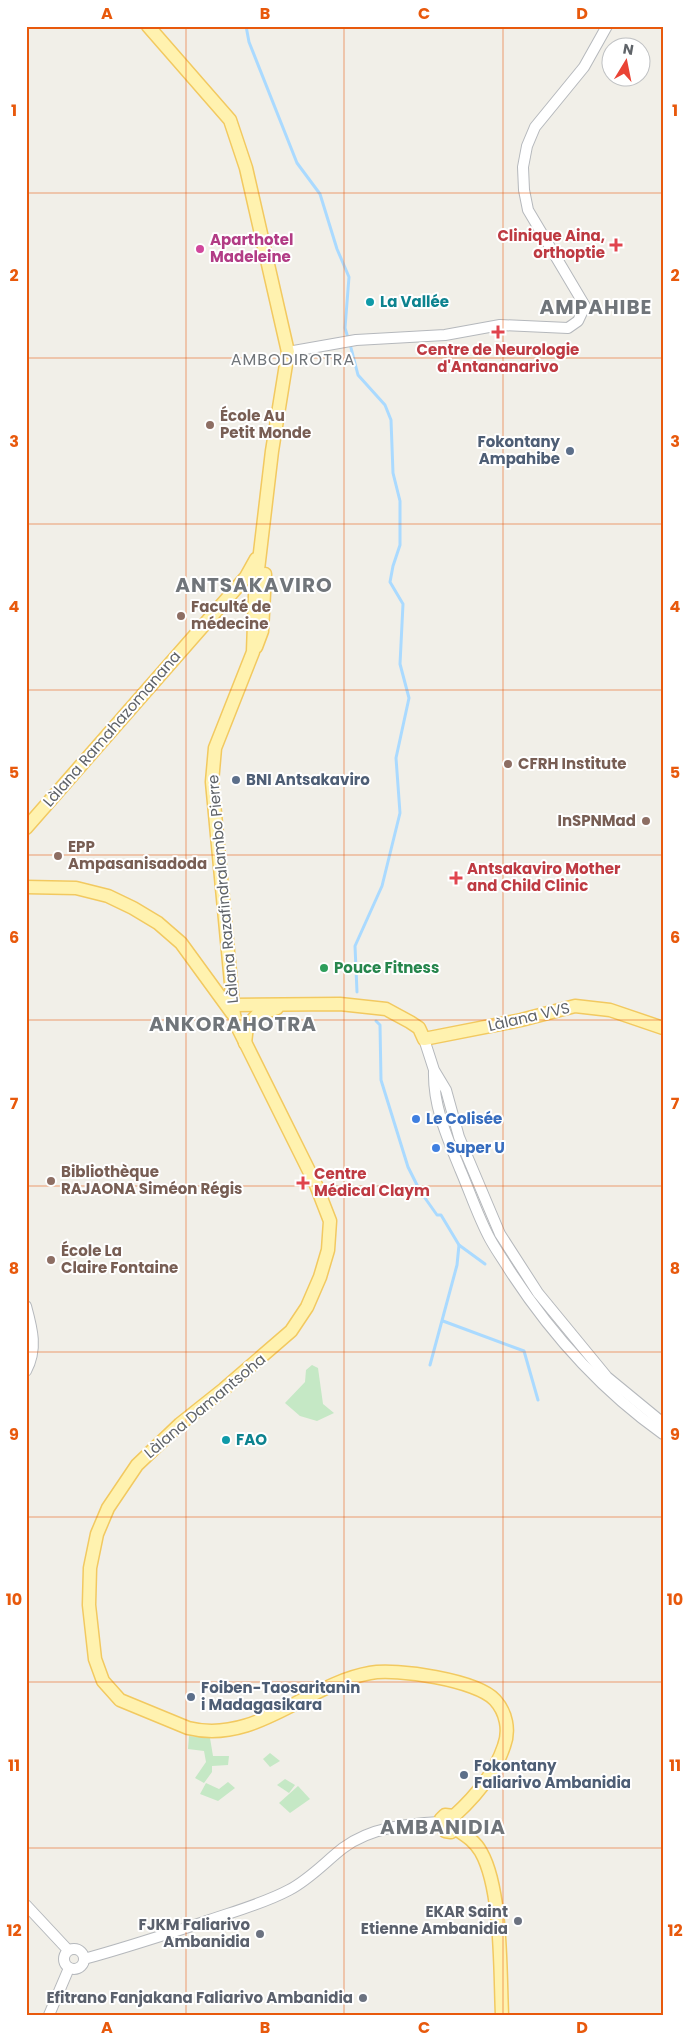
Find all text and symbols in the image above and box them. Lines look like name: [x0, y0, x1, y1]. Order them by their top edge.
text: A: [101, 2, 113, 25]
text: B: [260, 2, 270, 25]
text: C: [418, 2, 430, 25]
text: D: [576, 2, 588, 25]
north arrow: [602, 38, 652, 88]
text: N: [621, 38, 635, 60]
text: 1: [11, 99, 17, 122]
text: 1: [672, 99, 678, 122]
place label: Clinique Aina, orthoptie: [497, 225, 605, 263]
place label: Aparthotel Madeleine: [210, 229, 293, 267]
marker: Clinique Aina, orthoptie: [609, 238, 623, 252]
marker: Aparthotel Madeleine: [194, 243, 206, 255]
text: 2: [9, 264, 19, 287]
text: 2: [670, 264, 680, 287]
place label: La Vallée: [380, 291, 449, 312]
district label: AMPAHIBE: [540, 293, 652, 321]
marker: La Vallée: [364, 296, 376, 308]
marker: Centre de Neurologie d'Antananarivo: [491, 325, 505, 339]
place label: Centre de Neurologie d'Antananarivo: [417, 339, 579, 377]
district label: AMBODIROTRA: [231, 348, 355, 371]
place label: École Au Petit Monde: [220, 405, 311, 443]
marker: École Au Petit Monde: [204, 419, 216, 431]
text: 3: [9, 430, 19, 453]
text: 3: [670, 430, 680, 453]
place label: Fokontany Ampahibe: [477, 431, 561, 469]
marker: Fokontany Ampahibe: [564, 445, 576, 457]
district label: ANTSAKAVIRO: [175, 571, 333, 599]
text: 4: [9, 595, 20, 618]
text: 4: [670, 595, 681, 618]
place label: Faculté de médecine: [191, 596, 271, 634]
marker: Faculté de médecine: [175, 610, 187, 622]
street label: Làlana Ramahazomanana: [38, 646, 185, 811]
place label: CFRH Institute: [518, 753, 627, 774]
marker: CFRH Institute: [502, 758, 514, 770]
text: 5: [9, 761, 19, 784]
text: 5: [670, 761, 680, 784]
place label: BNI Antsakaviro: [246, 769, 370, 790]
street label: Làlana Razafindralambo Pierre: [202, 774, 243, 1004]
marker: BNI Antsakaviro: [230, 774, 242, 786]
place label: InSPNMad: [557, 810, 636, 831]
marker: InSPNMad: [640, 815, 652, 827]
place label: EPP Ampasanisadoda: [68, 836, 207, 874]
marker: EPP Ampasanisadoda: [52, 850, 64, 862]
place label: Antsakaviro Mother and Child Clinic: [467, 858, 621, 896]
marker: Antsakaviro Mother and Child Clinic: [449, 871, 463, 885]
text: 6: [9, 926, 19, 949]
text: 6: [670, 926, 680, 949]
place label: Pouce Fitness: [334, 957, 439, 978]
marker: Pouce Fitness: [318, 962, 330, 974]
street label: Làlana VVS: [486, 997, 572, 1036]
district label: ANKORAHOTRA: [149, 1010, 317, 1038]
text: 7: [10, 1092, 19, 1115]
text: 7: [671, 1092, 680, 1115]
place label: Le Colisée: [426, 1108, 502, 1129]
marker: Le Colisée: [410, 1113, 422, 1125]
place label: Super U: [446, 1137, 505, 1158]
marker: Super U: [430, 1142, 442, 1154]
place label: Bibliothèque RAJAONA Siméon Régis: [61, 1161, 243, 1199]
place label: Centre Médical Claym: [314, 1163, 430, 1201]
marker: Bibliothèque RAJAONA Siméon Régis: [45, 1175, 57, 1187]
marker: Centre Médical Claym: [296, 1176, 310, 1190]
place label: École La Claire Fontaine: [61, 1240, 178, 1278]
marker: École La Claire Fontaine: [45, 1254, 57, 1266]
text: 8: [9, 1257, 19, 1280]
text: 8: [670, 1257, 680, 1280]
street label: Làlana Damantsoha: [139, 1348, 270, 1463]
text: 9: [9, 1423, 19, 1446]
text: 9: [670, 1423, 680, 1446]
place label: FAO: [236, 1429, 267, 1450]
marker: FAO: [220, 1434, 232, 1446]
text: 10: [6, 1588, 22, 1611]
text: 10: [667, 1588, 683, 1611]
place label: Foiben-Taosaritanin i Madagasikara: [201, 1677, 360, 1715]
marker: Foiben-Taosaritanin i Madagasikara: [185, 1691, 197, 1703]
text: 11: [8, 1754, 20, 1777]
text: 11: [669, 1754, 681, 1777]
place label: Fokontany Faliarivo Ambanidia: [474, 1755, 631, 1793]
marker: Fokontany Faliarivo Ambanidia: [458, 1769, 470, 1781]
district label: AMBANIDIA: [380, 1813, 506, 1841]
place label: EKAR Saint Etienne Ambanidia: [361, 1901, 508, 1939]
place label: FJKM Faliarivo Ambanidia: [139, 1914, 250, 1952]
marker: EKAR Saint Etienne Ambanidia: [512, 1915, 524, 1927]
text: 12: [6, 1919, 22, 1942]
text: 12: [667, 1919, 683, 1942]
marker: FJKM Faliarivo Ambanidia: [254, 1928, 266, 1940]
place label: Efitrano Fanjakana Faliarivo Ambanidia: [46, 1987, 353, 2008]
marker: Efitrano Fanjakana Faliarivo Ambanidia: [357, 1992, 369, 2004]
text: A: [101, 2016, 113, 2039]
text: B: [260, 2016, 270, 2039]
text: C: [418, 2016, 430, 2039]
text: D: [576, 2016, 588, 2039]

